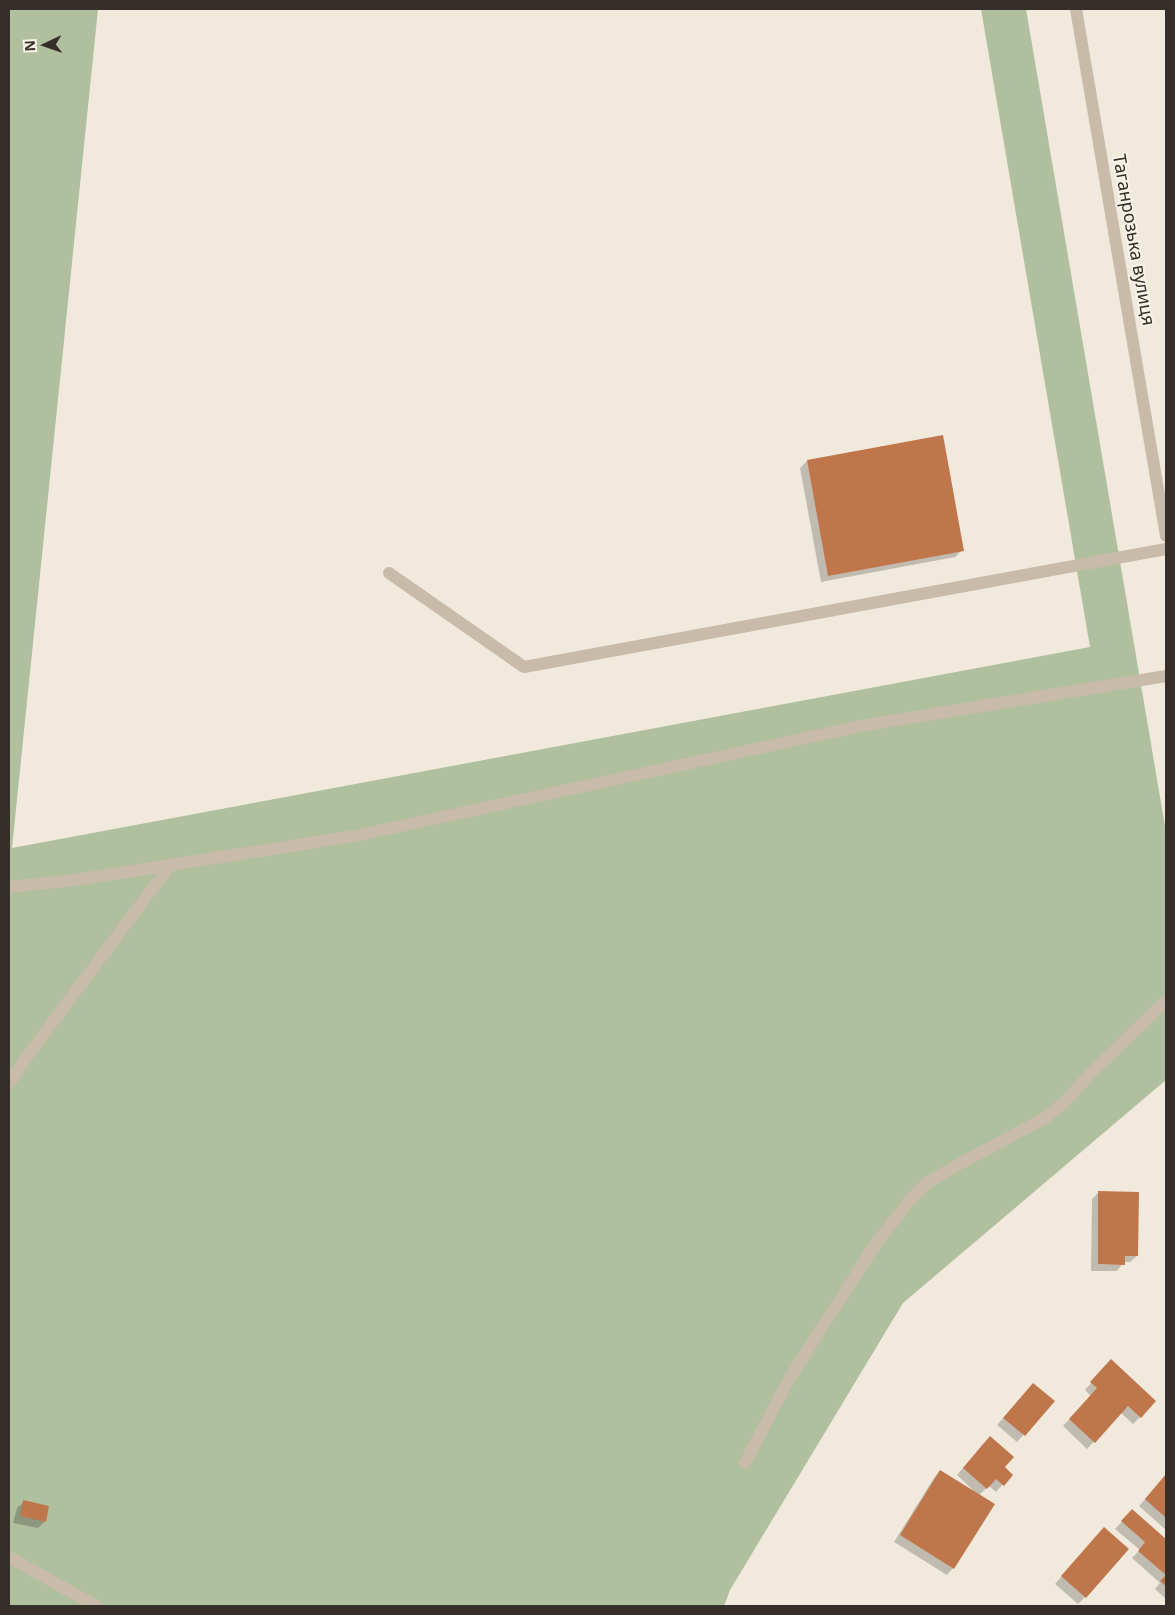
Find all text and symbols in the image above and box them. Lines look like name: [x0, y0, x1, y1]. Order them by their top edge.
north arrow: [20, 20, 70, 70]
text: N: [20, 40, 39, 52]
street label: Таганрозька вулиця: [1107, 153, 1159, 327]

